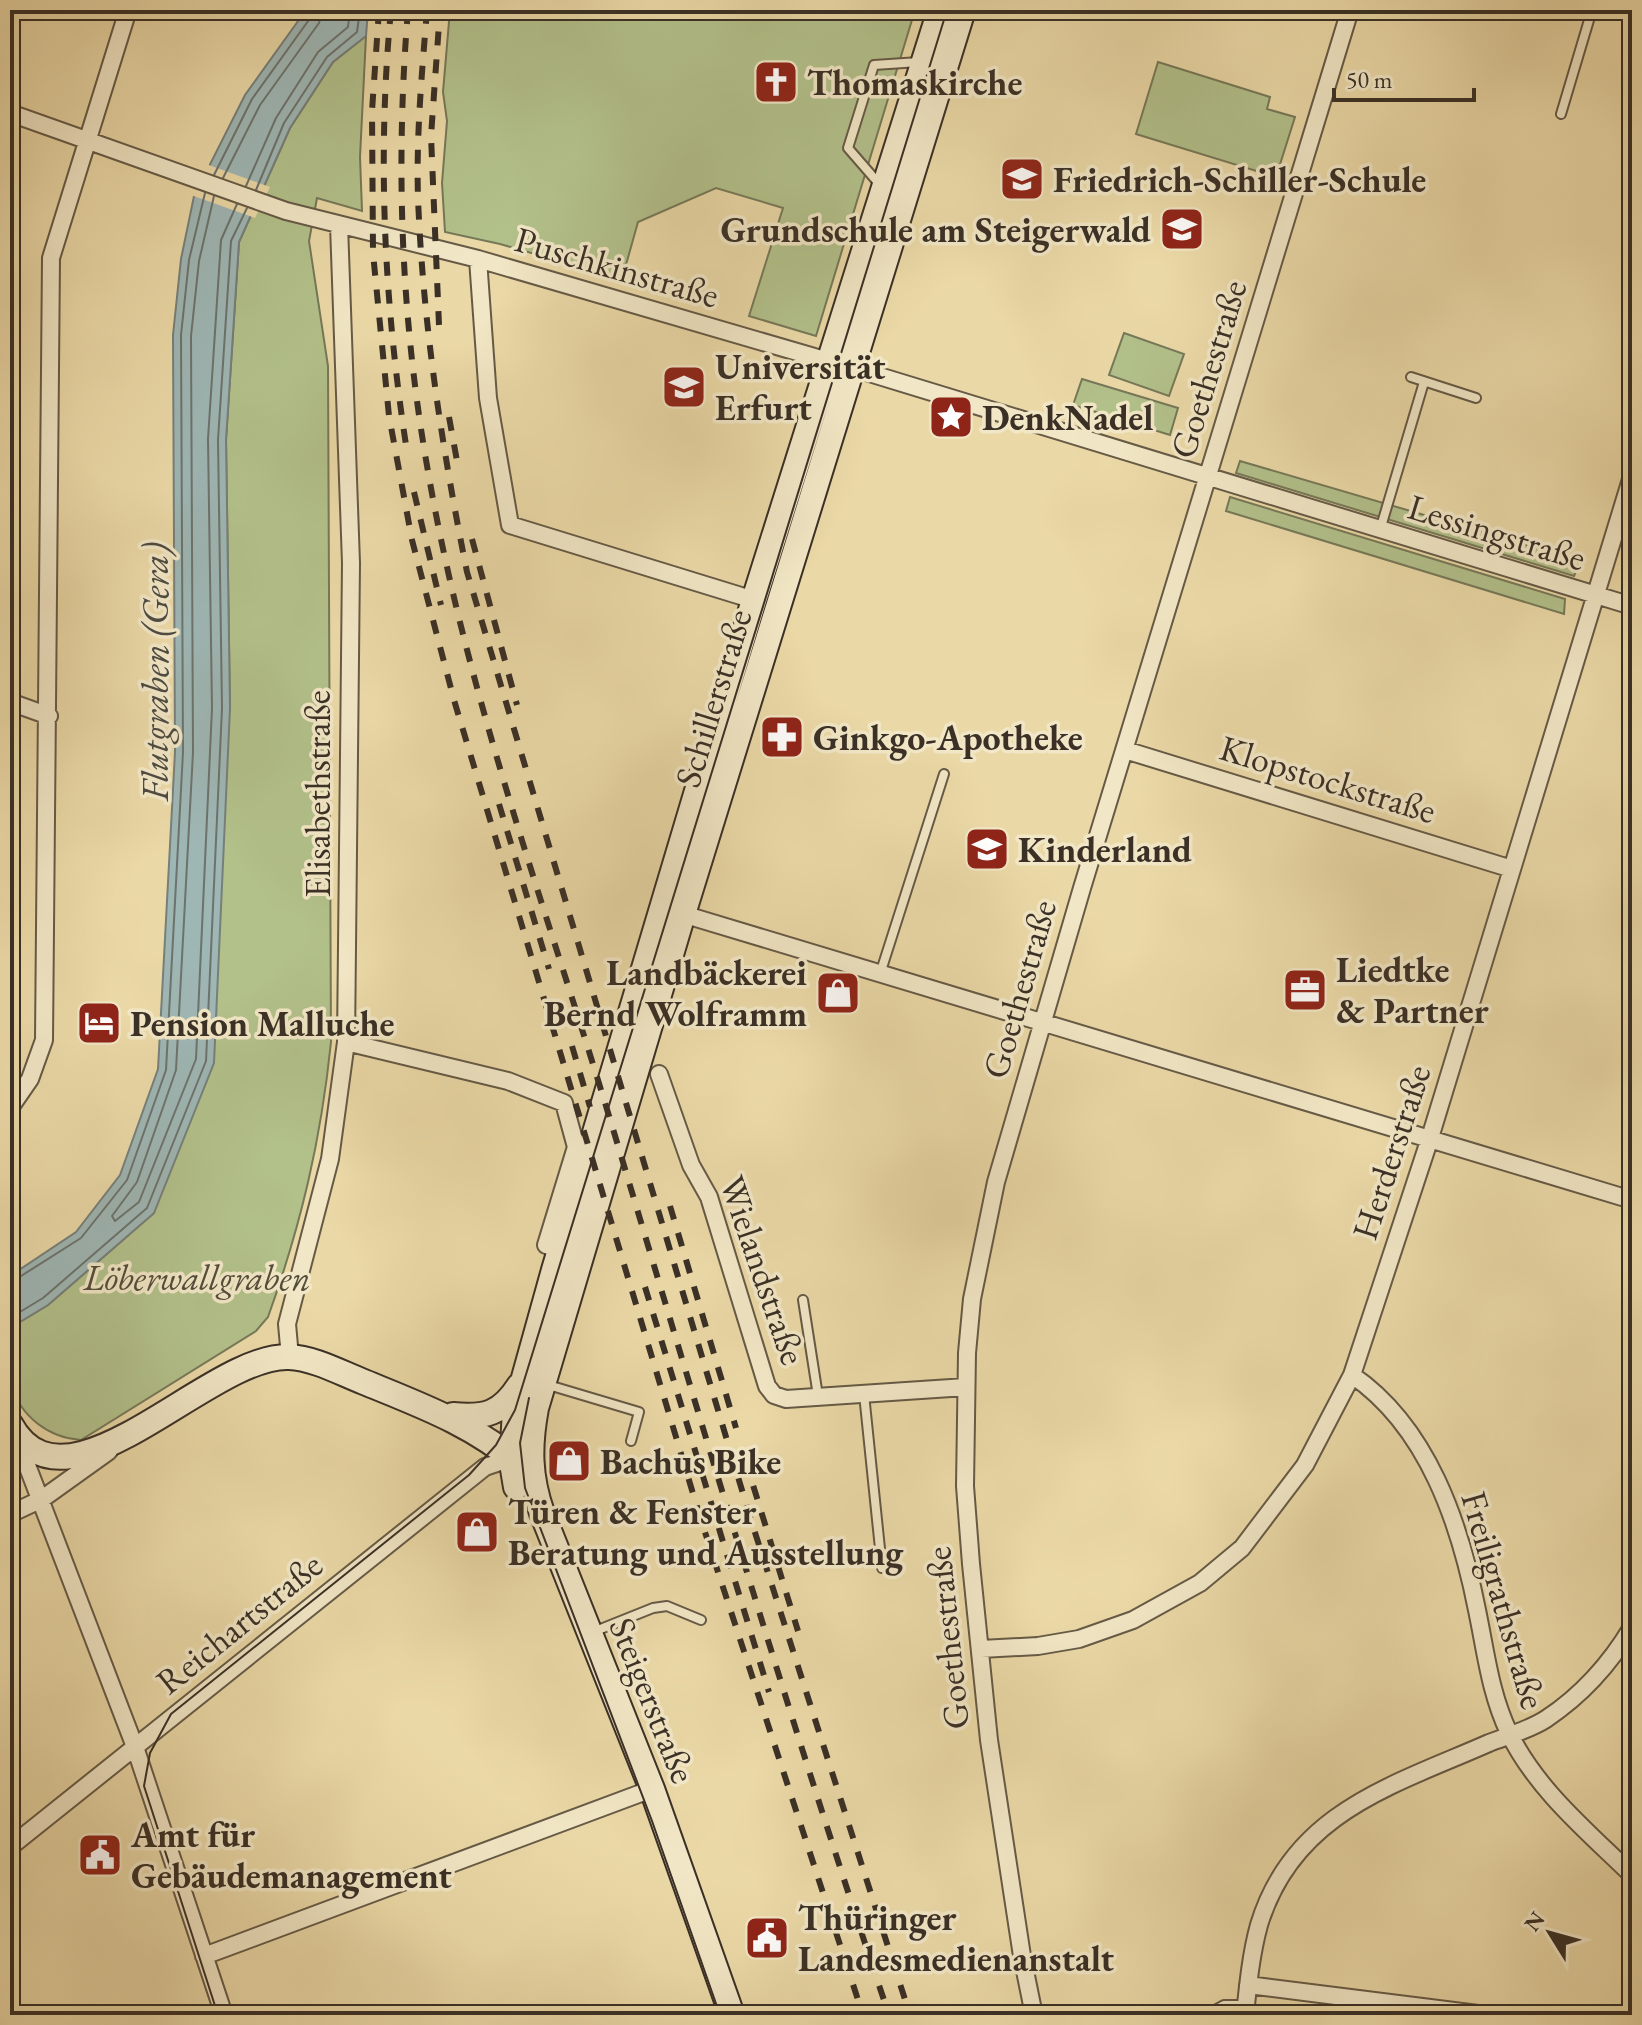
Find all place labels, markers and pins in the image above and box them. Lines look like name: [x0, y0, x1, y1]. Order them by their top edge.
church icon: Thomaskirche: [752, 58, 800, 106]
place label: Thomaskirche: [807, 59, 1022, 106]
school or university icon: Friedrich-Schiller-Schule: [998, 155, 1046, 203]
place label: Friedrich-Schiller-Schule: [1053, 156, 1426, 203]
school or university icon: Grundschule am Steigerwald: [1158, 205, 1206, 253]
place label: Grundschule am Steigerwald: [720, 206, 1151, 253]
place label: Universität Erfurt: [715, 343, 886, 431]
school or university icon: Universität Erfurt: [660, 363, 708, 411]
place icon: DenkNadel: [927, 393, 975, 441]
place label: DenkNadel: [982, 394, 1154, 441]
pharmacy icon: Ginkgo-Apotheke: [758, 713, 806, 761]
place label: Ginkgo-Apotheke: [813, 714, 1083, 761]
school or university icon: Kinderland: [963, 825, 1011, 873]
place label: Kinderland: [1018, 826, 1192, 873]
place label: Liedtke & Partner: [1336, 946, 1489, 1034]
place label: Landbäckerei Bernd Wolframm: [544, 949, 807, 1037]
office icon: Liedtke & Partner: [1281, 966, 1329, 1014]
shop icon: Landbäckerei Bernd Wolframm: [814, 969, 862, 1017]
hotel icon: Pension Malluche: [75, 999, 123, 1047]
place label: Pension Malluche: [130, 1000, 395, 1047]
shop icon: Bachus Bike: [545, 1437, 593, 1485]
place label: Bachus Bike: [600, 1438, 781, 1485]
place label: Türen & Fenster Beratung und Ausstellung: [508, 1488, 904, 1576]
shop icon: Türen & Fenster Beratung und Ausstellung: [453, 1508, 501, 1556]
place label: Amt für Gebäudemanagement: [130, 1811, 452, 1899]
public building icon: Amt für Gebäudemanagement: [76, 1831, 124, 1879]
place label: Thüringer Landesmedienanstalt: [798, 1894, 1114, 1982]
public building icon: Thüringer Landesmedienanstalt: [743, 1914, 791, 1962]

